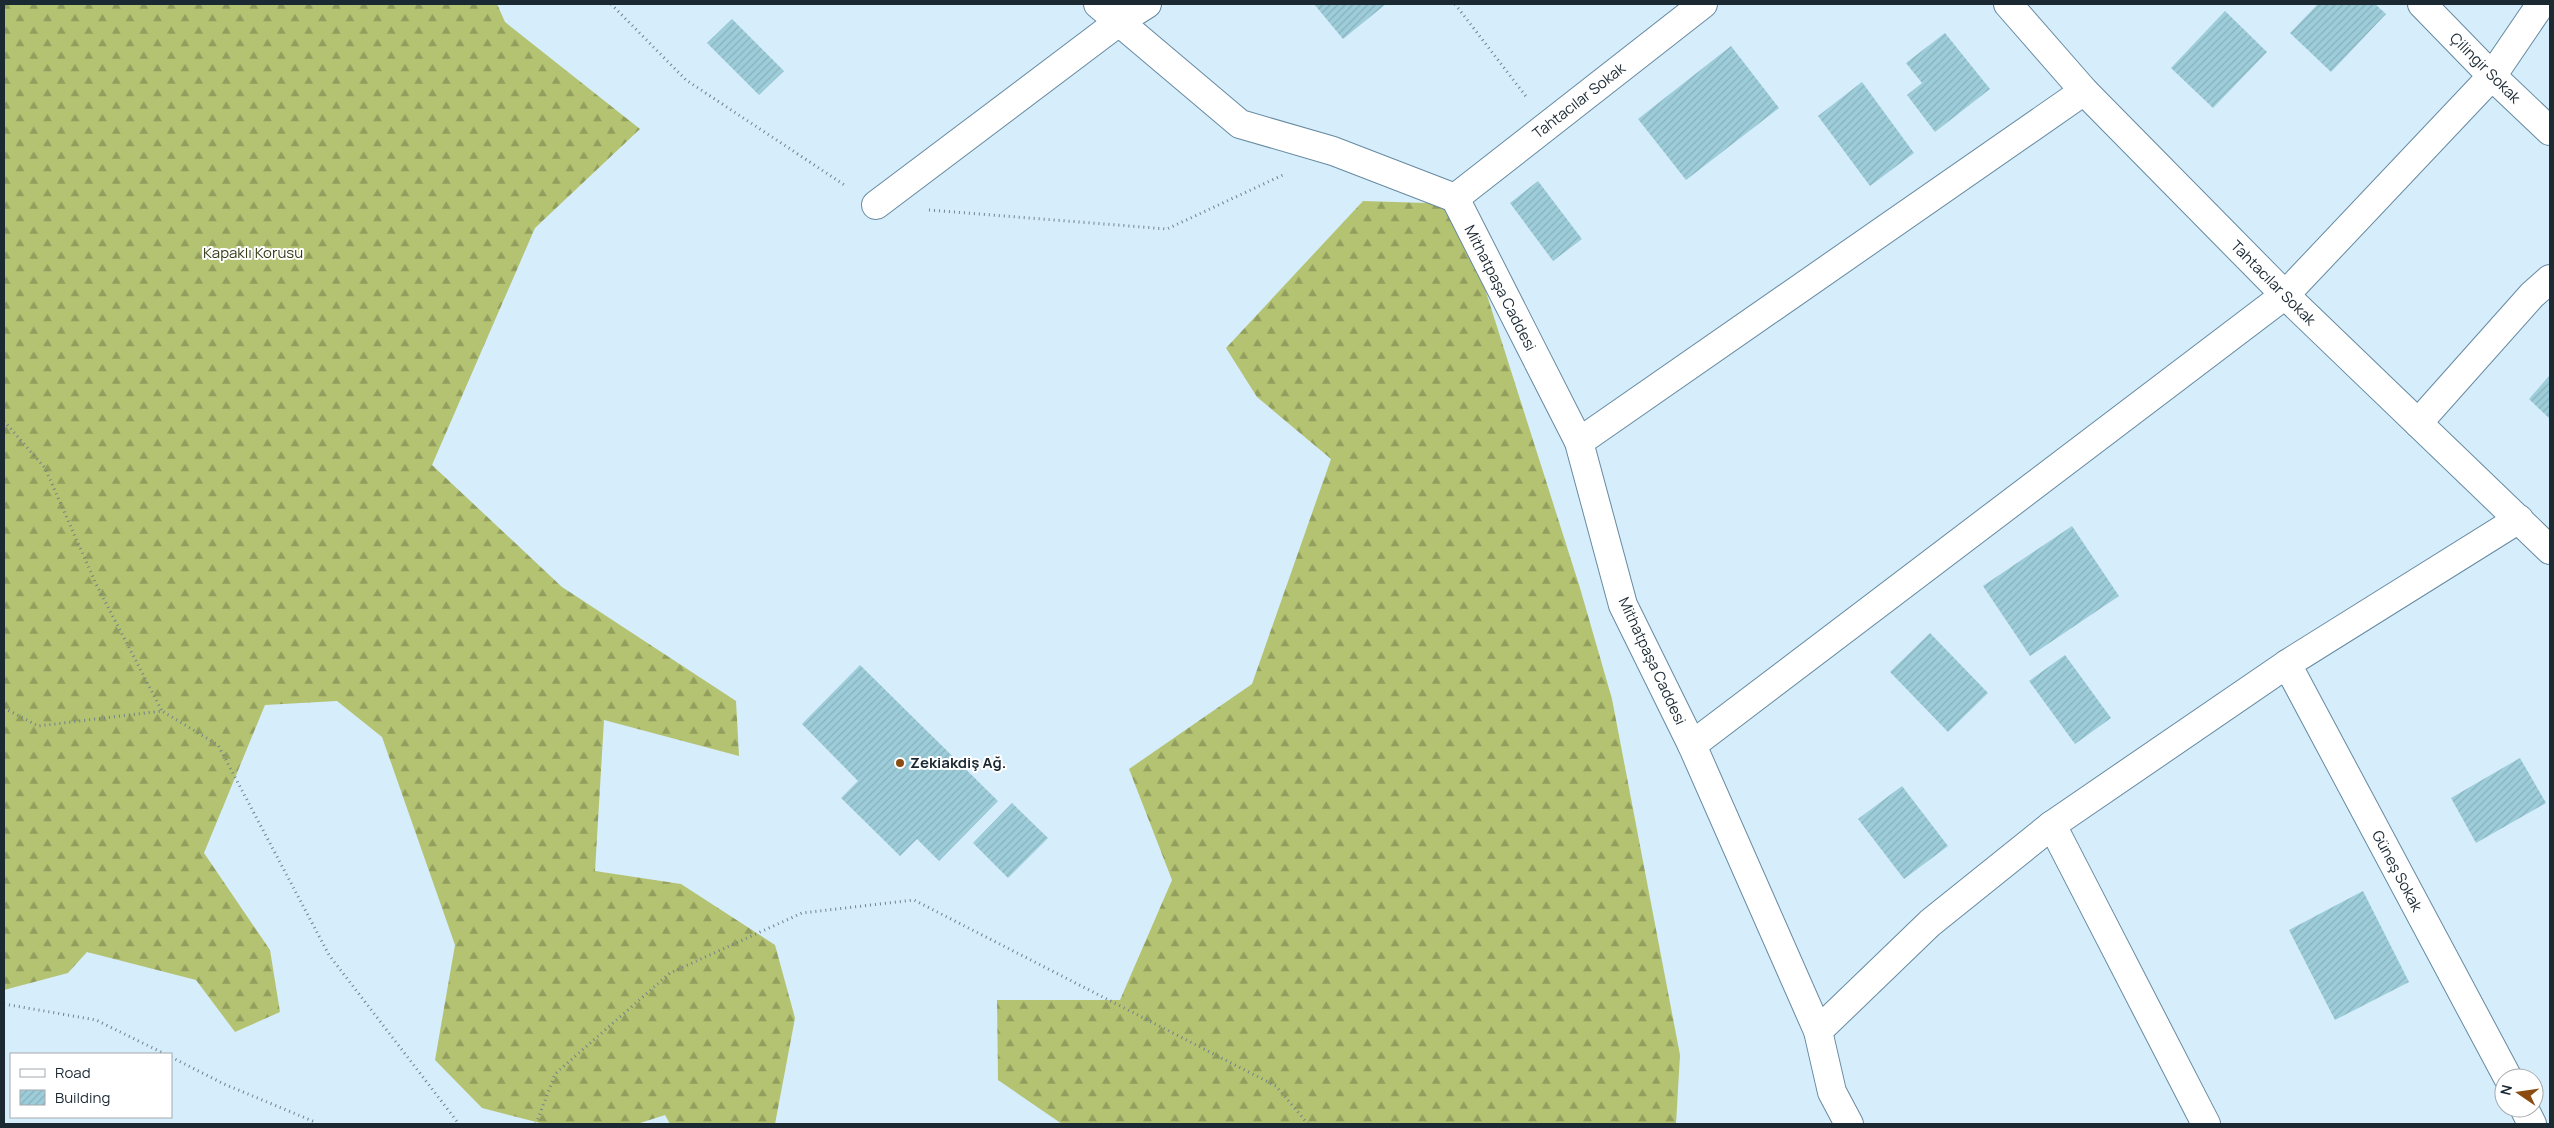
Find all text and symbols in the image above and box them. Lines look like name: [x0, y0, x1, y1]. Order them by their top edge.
street label: Çilingir Sokak: [2445, 28, 2526, 108]
street label: Tahtacılar Sokak: [1528, 57, 1630, 144]
street label: Mithatpaşa Caddesi: [1460, 221, 1541, 354]
street label: Tahtacılar Sokak: [2226, 235, 2321, 330]
park label: Kapaklı Korusu: [203, 242, 303, 263]
street label: Mithatpaşa Caddesi: [1614, 593, 1691, 728]
place label: Zekiakdiş Ağ.: [910, 752, 1006, 773]
marker: Zekiakdiş Ağ.: [894, 757, 906, 769]
street label: Güneş Sokak: [2367, 826, 2428, 916]
legend: [10, 1053, 172, 1118]
text: Road: [55, 1062, 91, 1083]
north arrow: [2494, 1068, 2544, 1118]
text: N: [2495, 1083, 2516, 1097]
text: Building: [55, 1087, 110, 1108]

